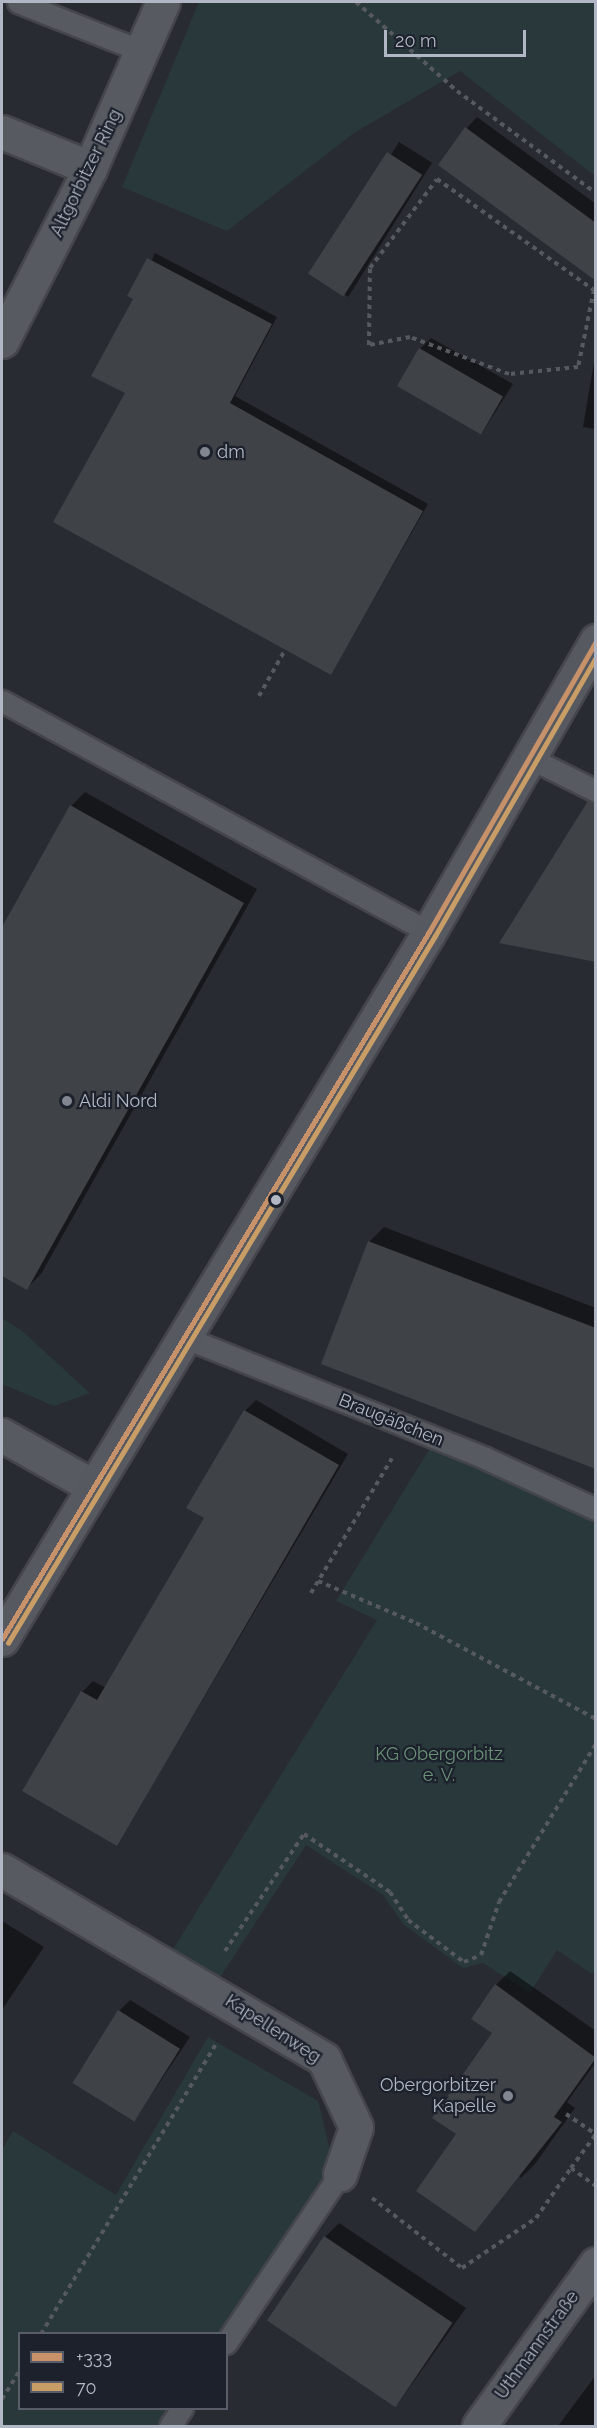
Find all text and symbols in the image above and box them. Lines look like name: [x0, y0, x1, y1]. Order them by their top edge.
scale bar: [387, 18, 530, 56]
text: 20 m: [395, 30, 437, 51]
street label: Altgorbitzer Ring: [46, 106, 126, 240]
place label: dm: [217, 441, 245, 463]
marker: dm: [198, 445, 212, 459]
place label: Aldi Nord: [79, 1090, 157, 1112]
marker: Aldi Nord: [60, 1094, 74, 1108]
unlabelled marker: [270, 1194, 282, 1206]
street label: Braugäßchen: [335, 1389, 447, 1451]
park label: KG Obergorbitz e. V.: [375, 1744, 503, 1786]
street label: Kapellenweg: [221, 1990, 325, 2068]
place label: Obergorbitzer Kapelle: [380, 2075, 496, 2118]
marker: Obergorbitzer Kapelle: [501, 2089, 515, 2103]
street label: Uthmannstraße: [490, 2287, 584, 2403]
legend: [18, 2332, 228, 2410]
text: +333: [76, 2347, 112, 2368]
text: 70: [76, 2377, 97, 2398]

